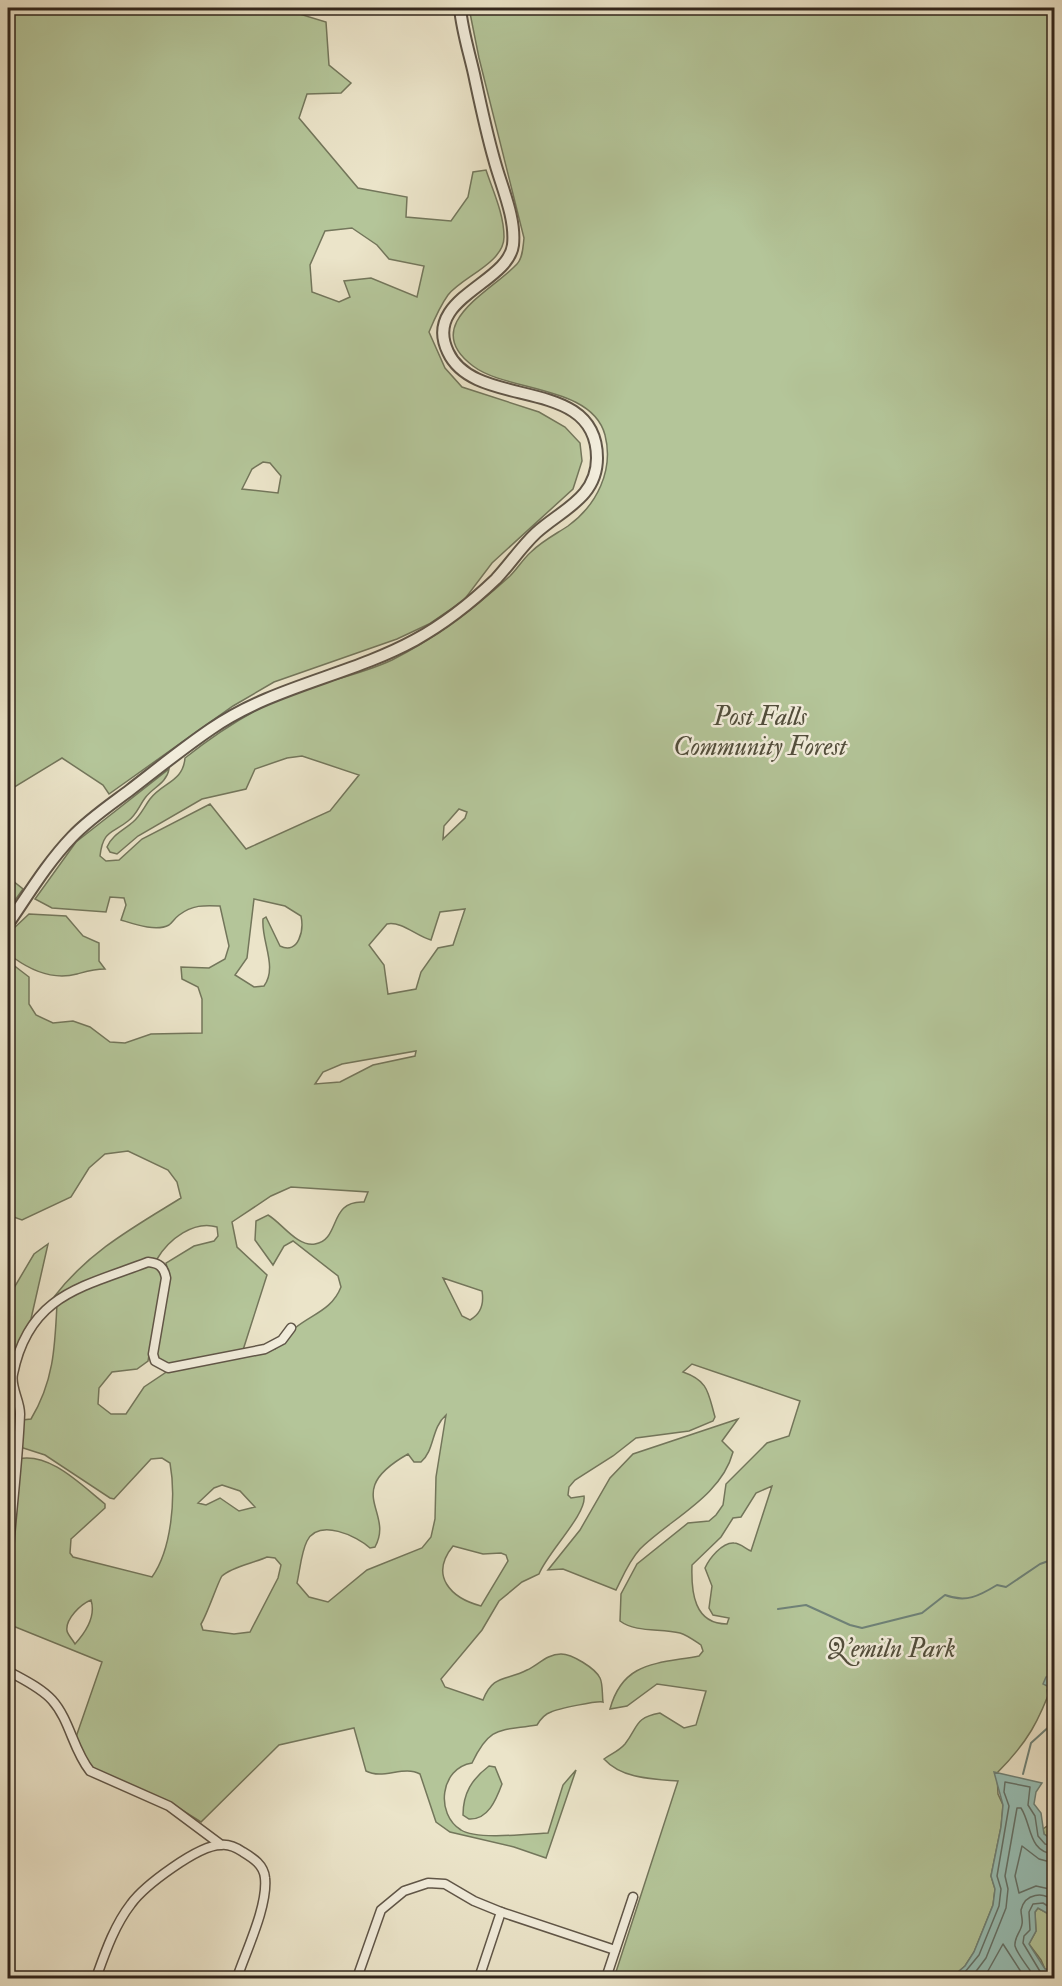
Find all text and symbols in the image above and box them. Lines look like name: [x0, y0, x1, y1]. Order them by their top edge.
park label: Post Falls Community Forest: [673, 701, 848, 763]
park label: Q'emiln Park: [826, 1633, 956, 1666]

